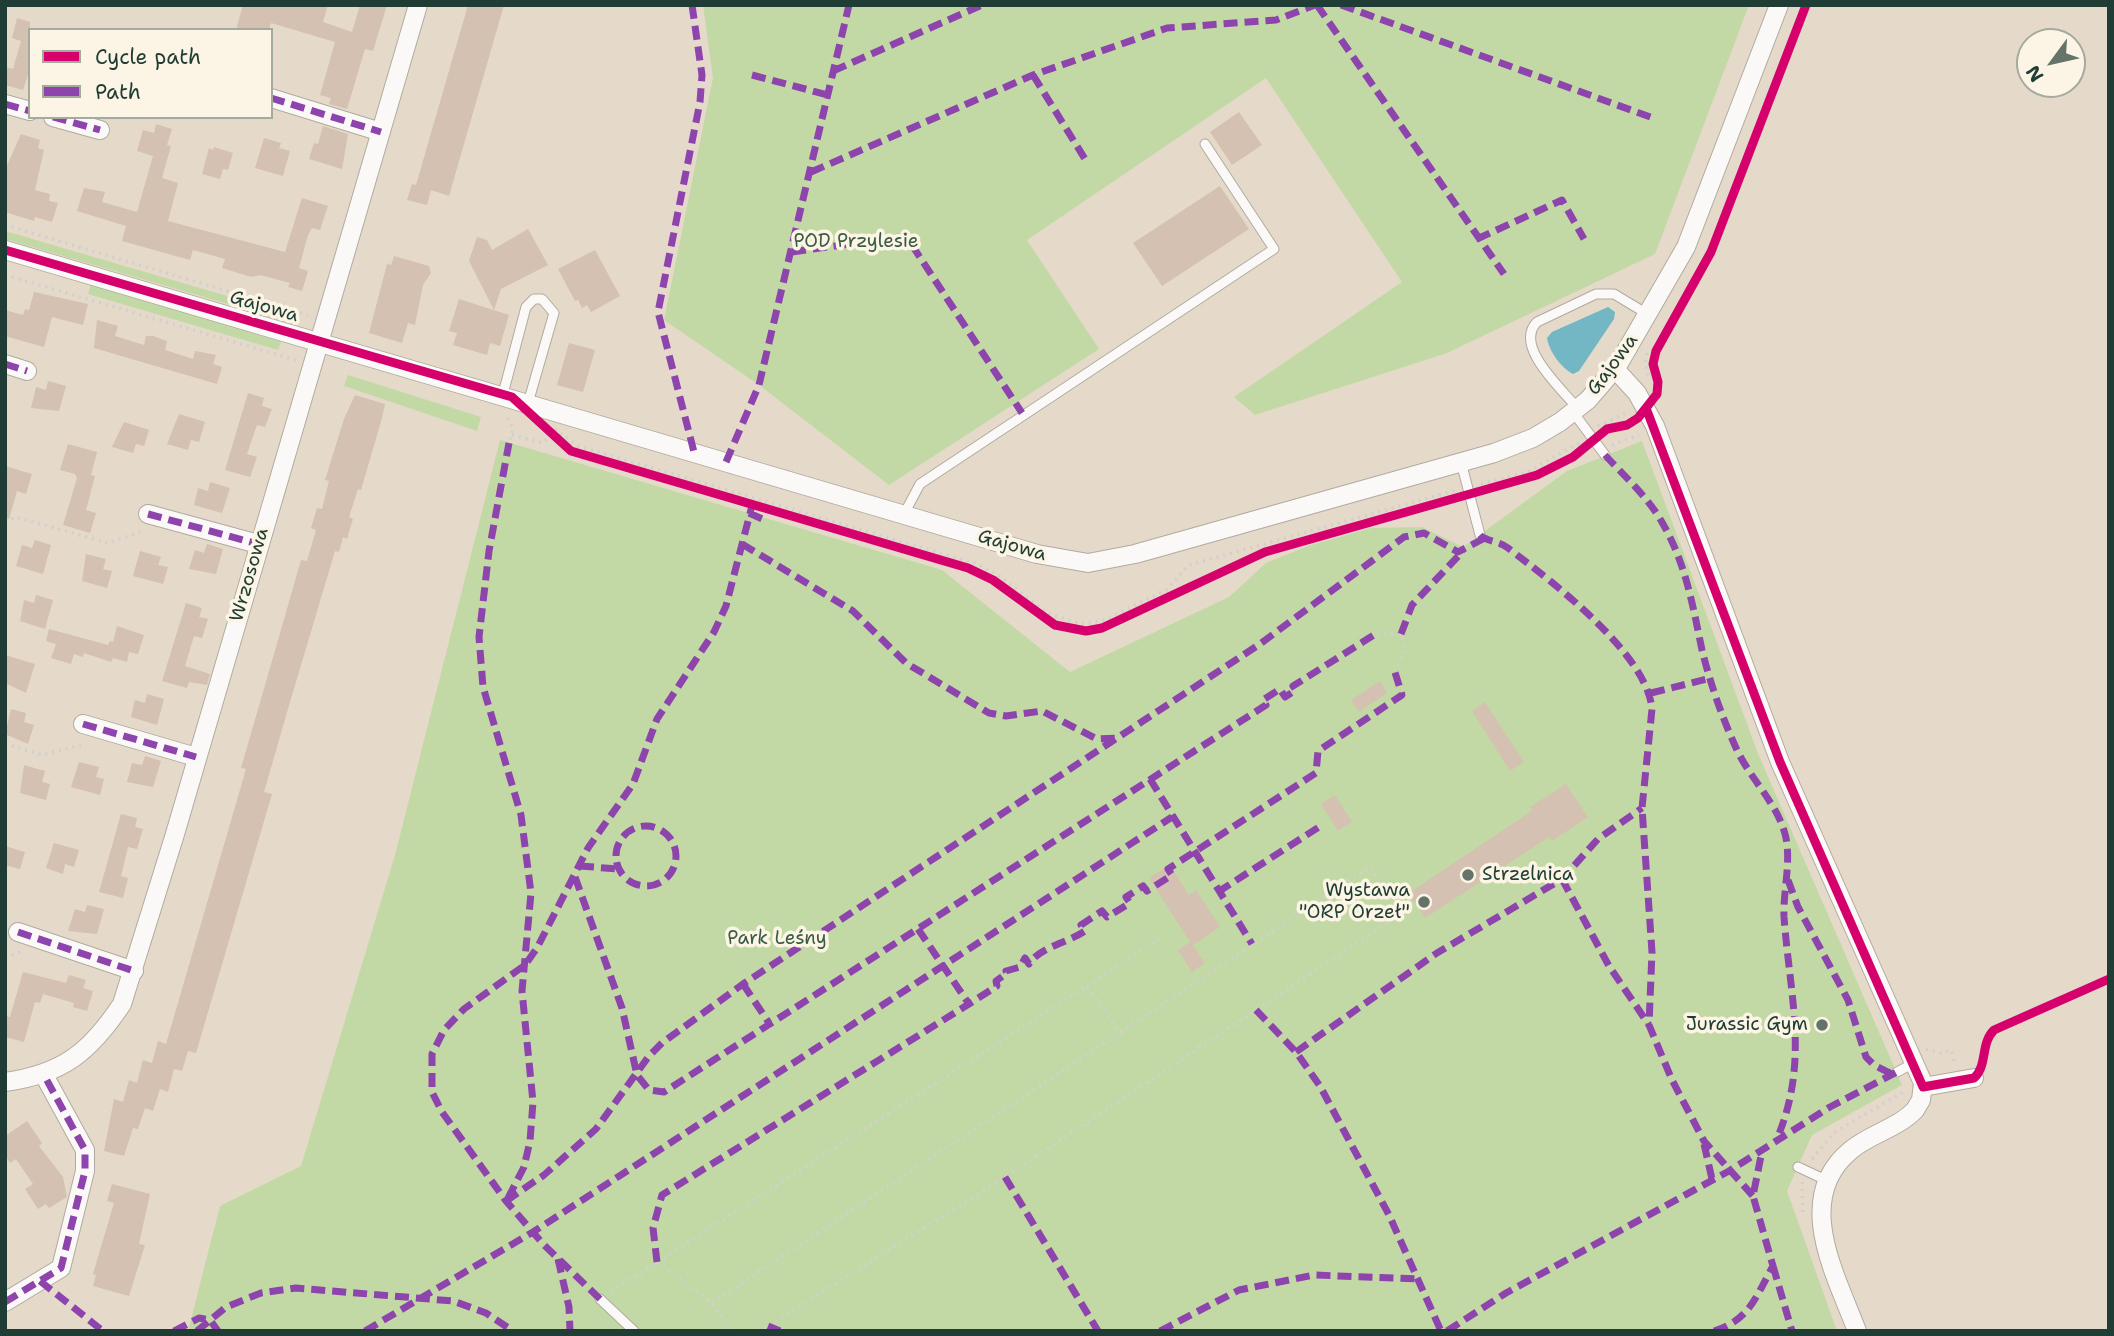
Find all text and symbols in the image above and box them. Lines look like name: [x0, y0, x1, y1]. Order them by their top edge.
legend: [28, 28, 273, 119]
north arrow: [2016, 28, 2086, 98]
text: Cycle path: [95, 43, 201, 71]
text: N: [2020, 60, 2049, 87]
text: Path: [95, 78, 141, 106]
park label: POD Przylesie: [793, 231, 919, 253]
street label: Gajowa: [227, 286, 301, 328]
street label: Gajowa: [1583, 330, 1643, 400]
street label: Wrzosowa: [226, 525, 274, 625]
street label: Gajowa: [975, 525, 1049, 567]
place label: Strzelnica: [1482, 864, 1574, 886]
marker: Strzelnica: [1460, 867, 1476, 883]
place label: Wystawa "ORP Orzeł": [1299, 880, 1410, 924]
marker: Wystawa "ORP Orzeł": [1416, 894, 1432, 910]
park label: Park Leśny: [727, 928, 827, 950]
place label: Jurassic Gym: [1686, 1014, 1808, 1036]
marker: Jurassic Gym: [1814, 1017, 1830, 1033]

